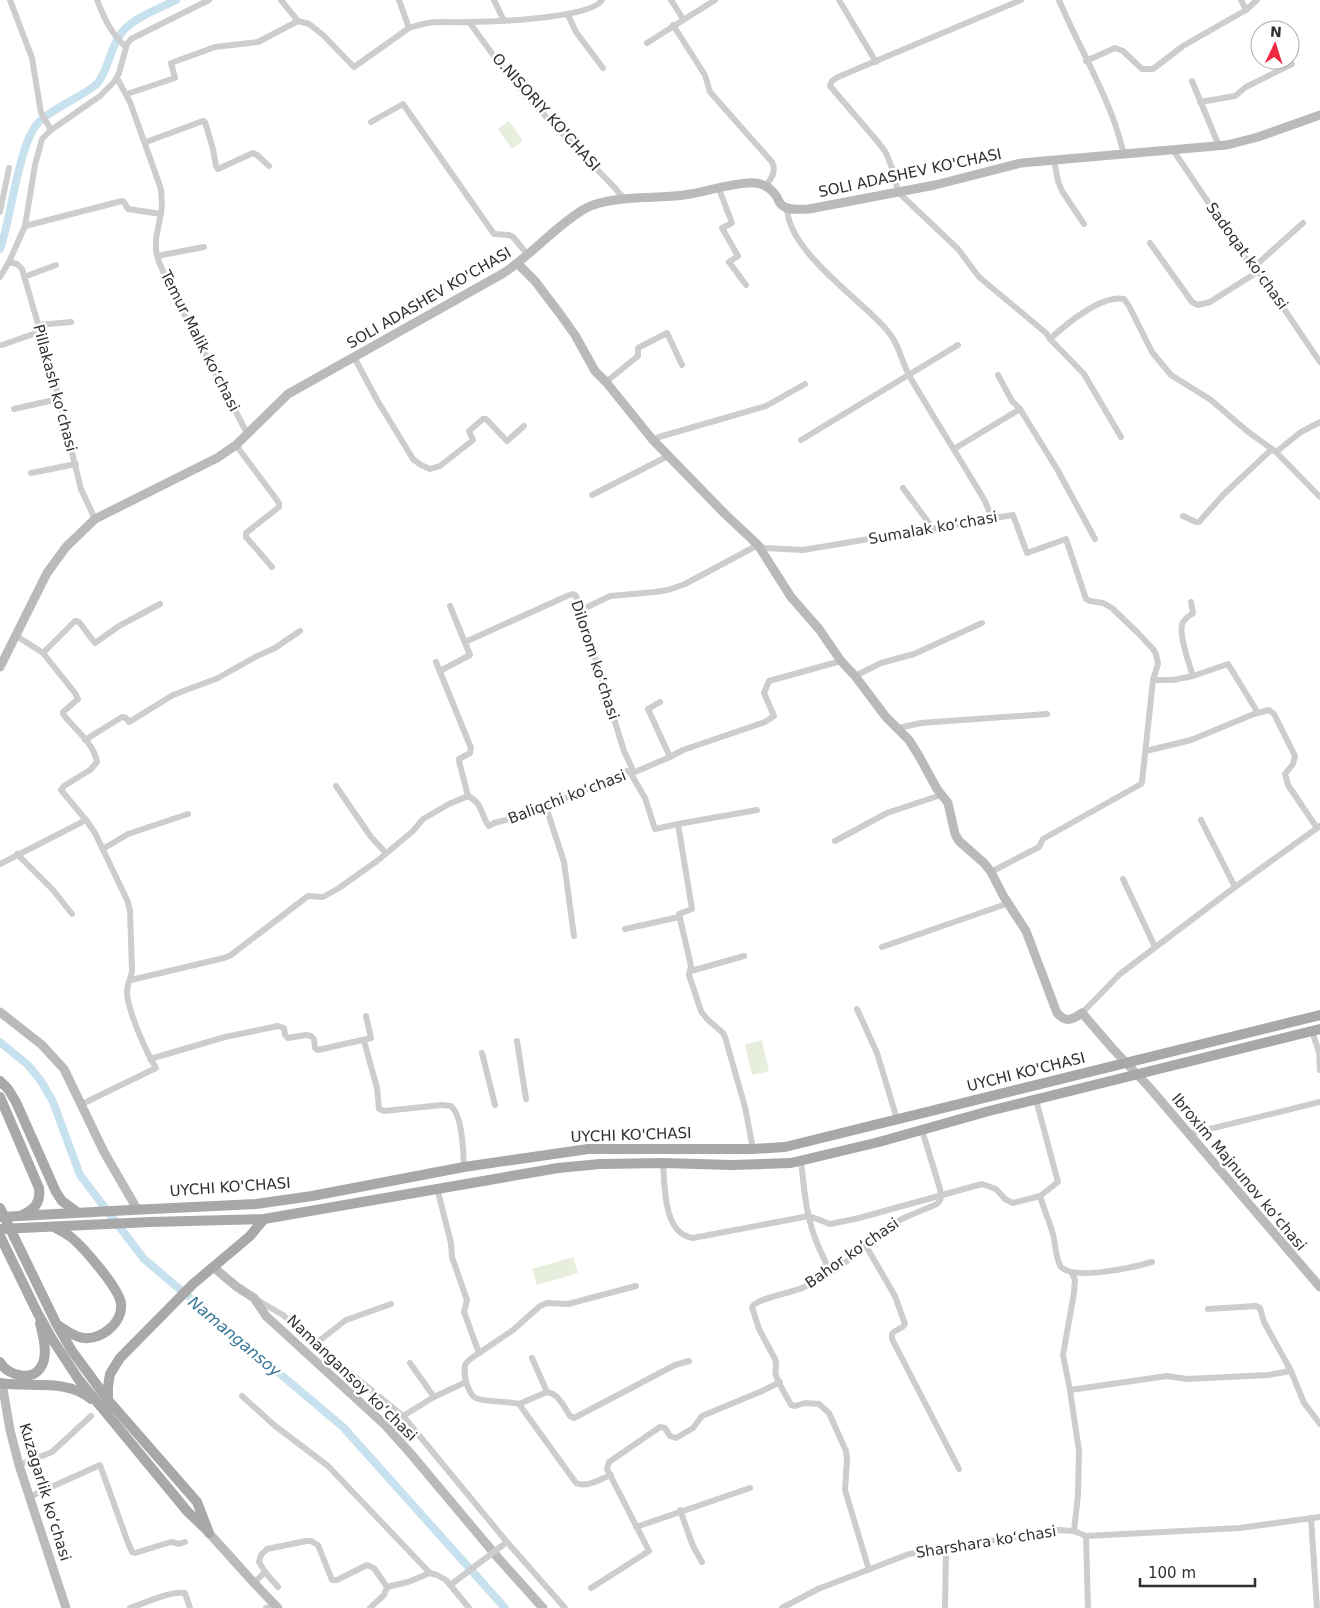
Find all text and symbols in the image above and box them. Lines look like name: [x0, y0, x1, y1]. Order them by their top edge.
north arrow: [1250, 20, 1300, 70]
text: N: [1270, 24, 1282, 40]
street label: O.NISORIY KO'CHASI: [488, 49, 604, 175]
street label: SOLI ADASHEV KO'CHASI: [817, 145, 1003, 201]
street label: Sadoqat koʻchasi: [1202, 199, 1292, 313]
street label: SOLI ADASHEV KO'CHASI: [344, 243, 514, 353]
street label: Temur Malik koʻchasi: [156, 267, 243, 415]
street label: Pillakash koʻchasi: [29, 322, 81, 454]
street label: Sumalak koʻchasi: [867, 508, 999, 548]
street label: Dilorom koʻchasi: [567, 598, 623, 722]
street label: Baliqchi koʻchasi: [505, 766, 629, 828]
street label: UYCHI KO'CHASI: [965, 1049, 1087, 1095]
street label: Ibroxim Majnunov koʻchasi: [1168, 1090, 1310, 1254]
street label: UYCHI KO'CHASI: [570, 1124, 692, 1146]
street label: UYCHI KO'CHASI: [169, 1174, 291, 1200]
street label: Bahor koʻchasi: [802, 1214, 902, 1292]
water label: Namangansoy: [185, 1292, 285, 1381]
street label: Namangansoy koʻchasi: [283, 1311, 421, 1445]
street label: Kuzagarlik koʻchasi: [15, 1421, 75, 1563]
street label: Sharshara koʻchasi: [914, 1522, 1058, 1562]
scale bar: [1140, 1556, 1255, 1588]
text: 100 m: [1148, 1564, 1196, 1582]

